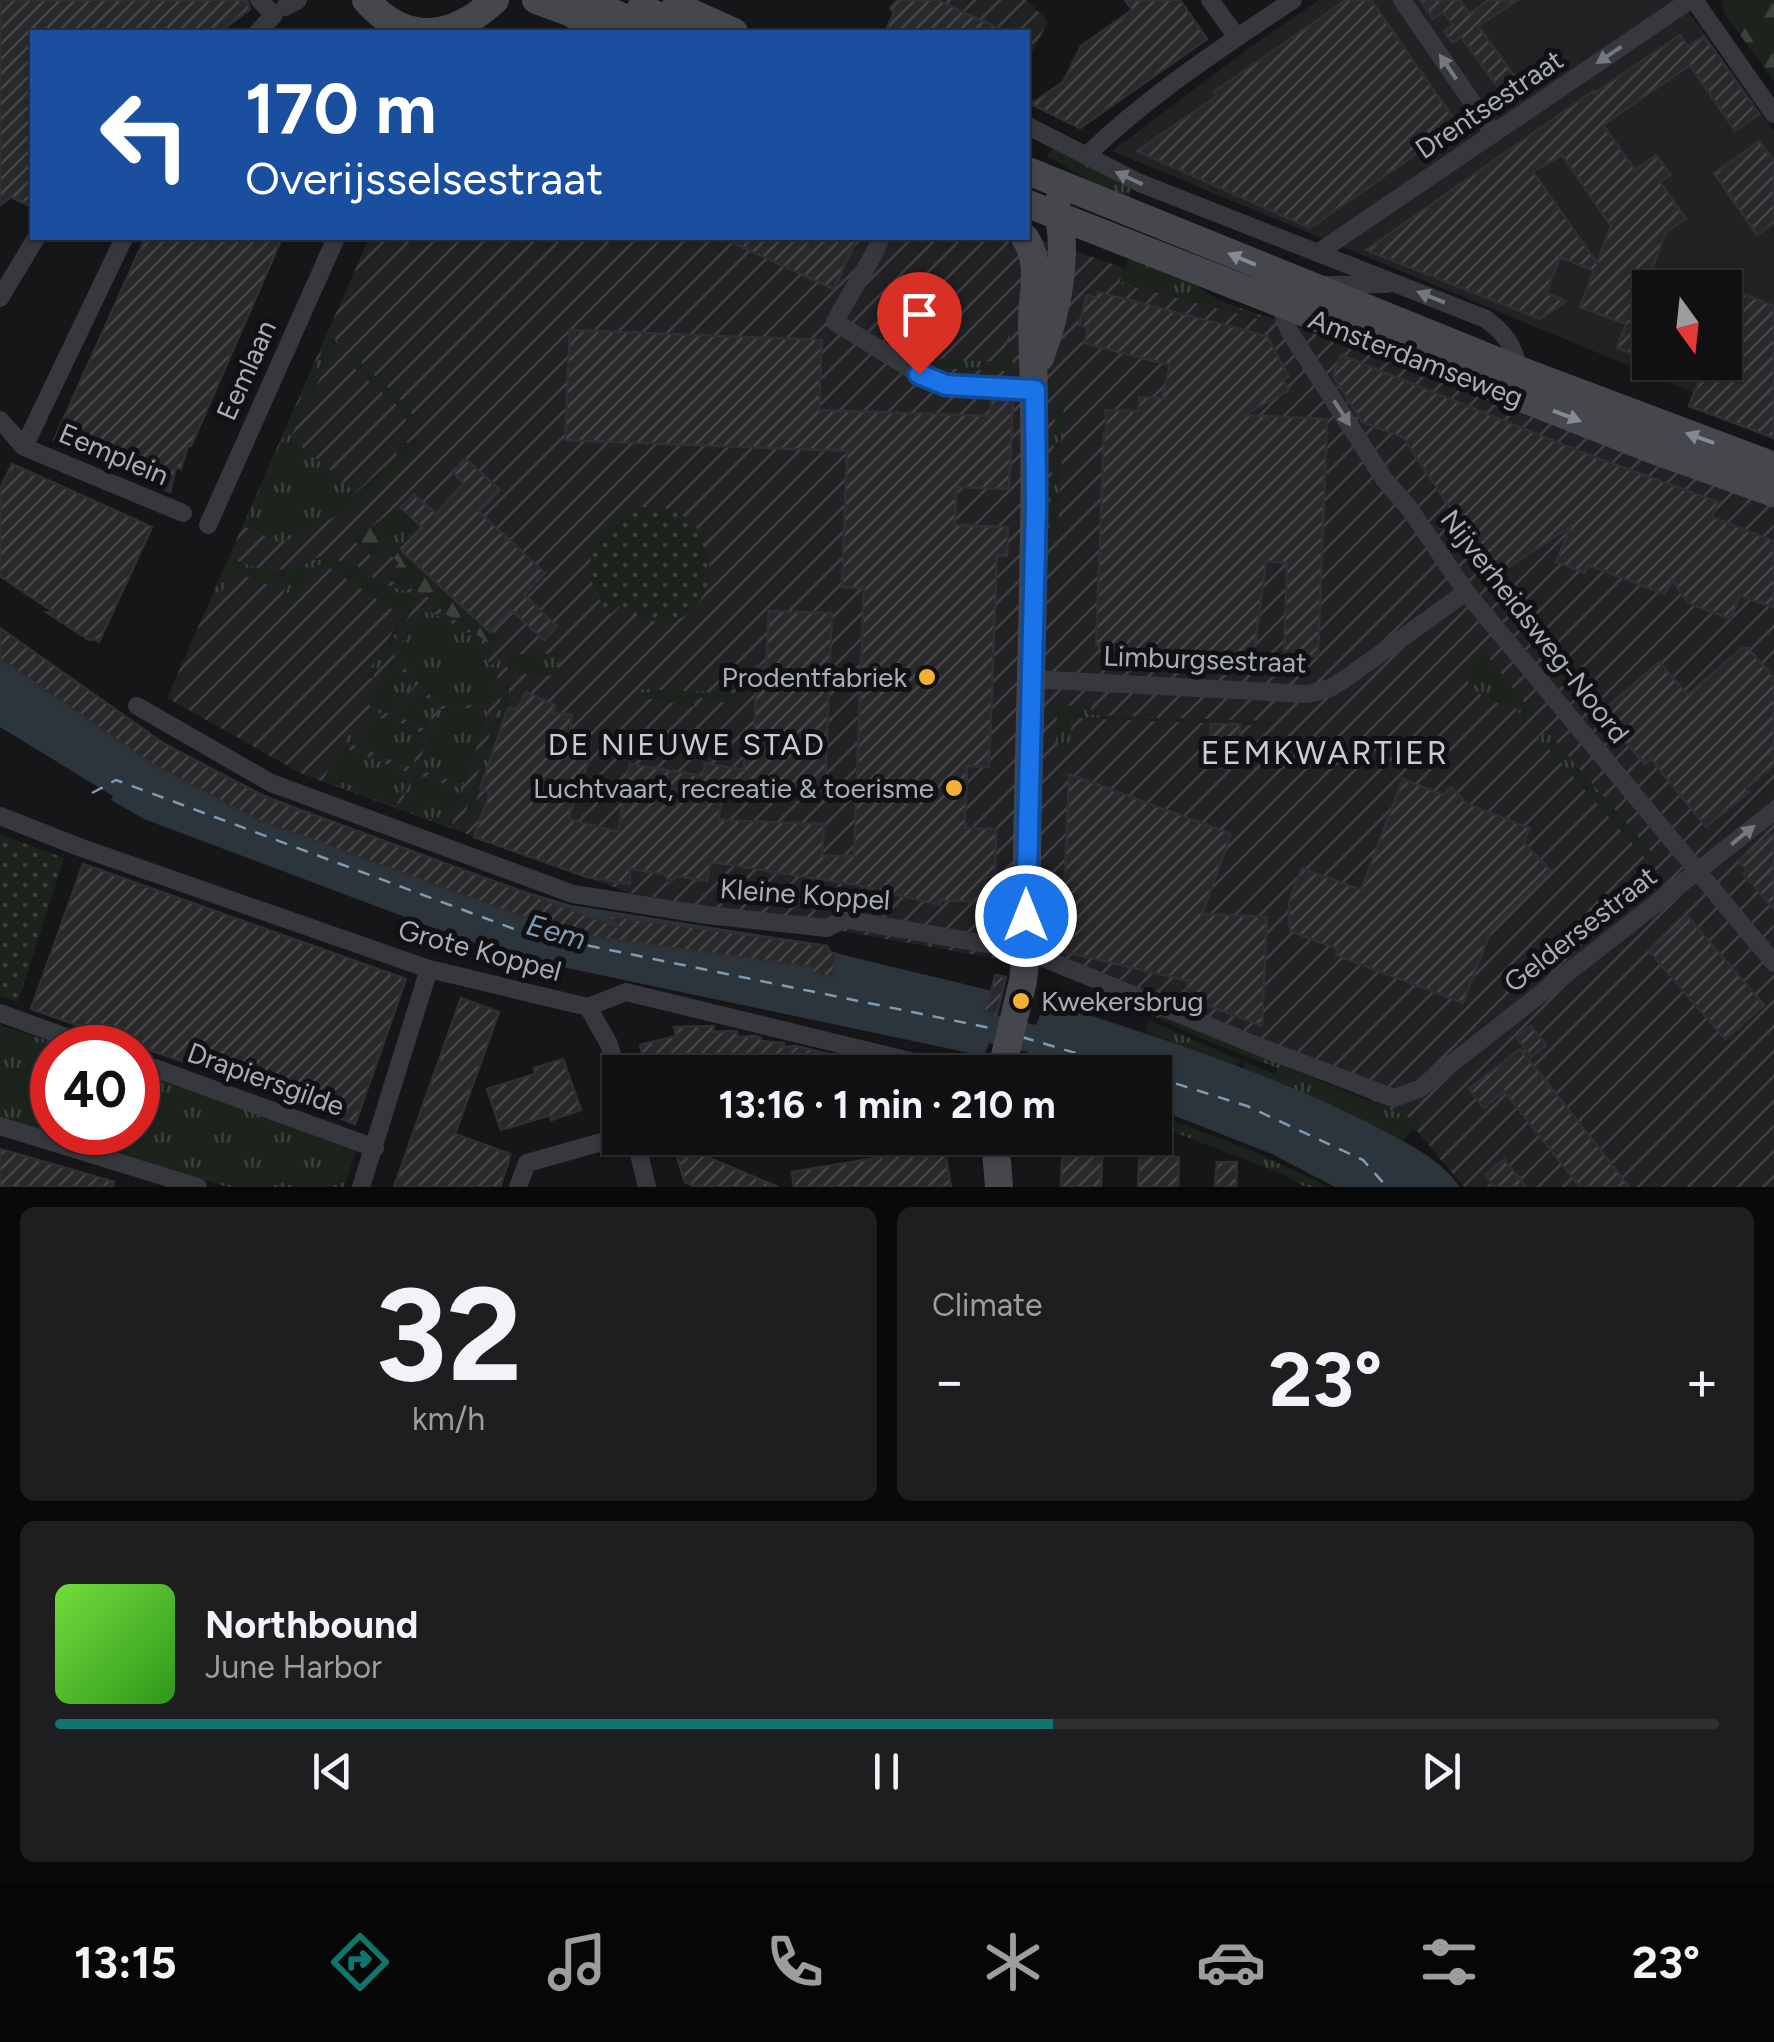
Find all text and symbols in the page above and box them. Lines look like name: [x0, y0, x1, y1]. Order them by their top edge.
street label: Drentsestraat: [1409, 42, 1569, 166]
one-way arrow: [1596, 45, 1623, 64]
one-way arrow: [1439, 54, 1458, 81]
text: 170 m: [245, 66, 437, 151]
icon: left: [80, 70, 210, 200]
text: Overijsselsestraat: [245, 151, 603, 205]
one-way arrow: [1114, 170, 1143, 186]
one-way arrow: [1227, 251, 1257, 267]
north arrow: [1632, 270, 1742, 380]
map controls: [1632, 270, 1742, 380]
pin: [877, 272, 962, 375]
icon: arrive: [892, 287, 947, 342]
one-way arrow: [1416, 289, 1446, 305]
street label: Amsterdamseweg: [1304, 301, 1528, 415]
street label: Eemlaan: [209, 315, 283, 425]
one-way arrow: [1332, 400, 1350, 427]
one-way arrow: [1552, 409, 1582, 425]
street label: Eemplein: [54, 416, 174, 492]
one-way arrow: [1684, 430, 1714, 445]
street label: Nijverheidsweg-Noord: [1433, 503, 1637, 749]
street label: Limburgsestraat: [1103, 638, 1307, 680]
place label: Prodentfabriek: [722, 660, 907, 694]
marker: Prodentfabriek: [916, 666, 938, 688]
district label: DE NIEUWE STAD: [548, 726, 826, 763]
district label: EEMKWARTIER: [1201, 734, 1449, 772]
place label: Luchtvaart, recreatie & toerisme: [533, 771, 934, 805]
marker: Luchtvaart, recreatie & toerisme: [943, 777, 965, 799]
one-way arrow: [1731, 825, 1756, 846]
street label: Geldersestraat: [1497, 859, 1663, 999]
position arrow: [974, 864, 1078, 968]
street label: Kleine Koppel: [719, 871, 891, 917]
water label: Eem: [522, 906, 590, 958]
street label: Grote Koppel: [395, 912, 565, 988]
place label: Kwekersbrug: [1041, 984, 1204, 1018]
marker: Kwekersbrug: [1010, 990, 1032, 1012]
speed limit sign: 40: [30, 1025, 160, 1155]
street label: Drapiersgilde: [183, 1035, 349, 1123]
text: 13:16 · 1 min · 210 m: [718, 1082, 1056, 1128]
text: 32: [375, 1257, 522, 1413]
text: Climate: [932, 1286, 1043, 1324]
text: 23°: [1269, 1335, 1382, 1425]
text: −: [932, 1348, 966, 1414]
text: +: [1685, 1348, 1719, 1414]
text: km/h: [412, 1400, 485, 1438]
text: Northbound: [205, 1602, 418, 1648]
text: June Harbor: [205, 1648, 382, 1686]
icon: previous: [305, 1744, 360, 1799]
icon: pause: [859, 1744, 914, 1799]
icon: next: [1414, 1744, 1469, 1799]
icon: directions: [325, 1927, 395, 1997]
icon: music: [542, 1927, 612, 1997]
icon: phone: [760, 1927, 830, 1997]
icon: climate: [978, 1927, 1048, 1997]
icon: car: [1196, 1927, 1266, 1997]
icon: filters: [1414, 1927, 1484, 1997]
text: 13:15: [74, 1935, 177, 1989]
text: 23°: [1632, 1935, 1700, 1989]

